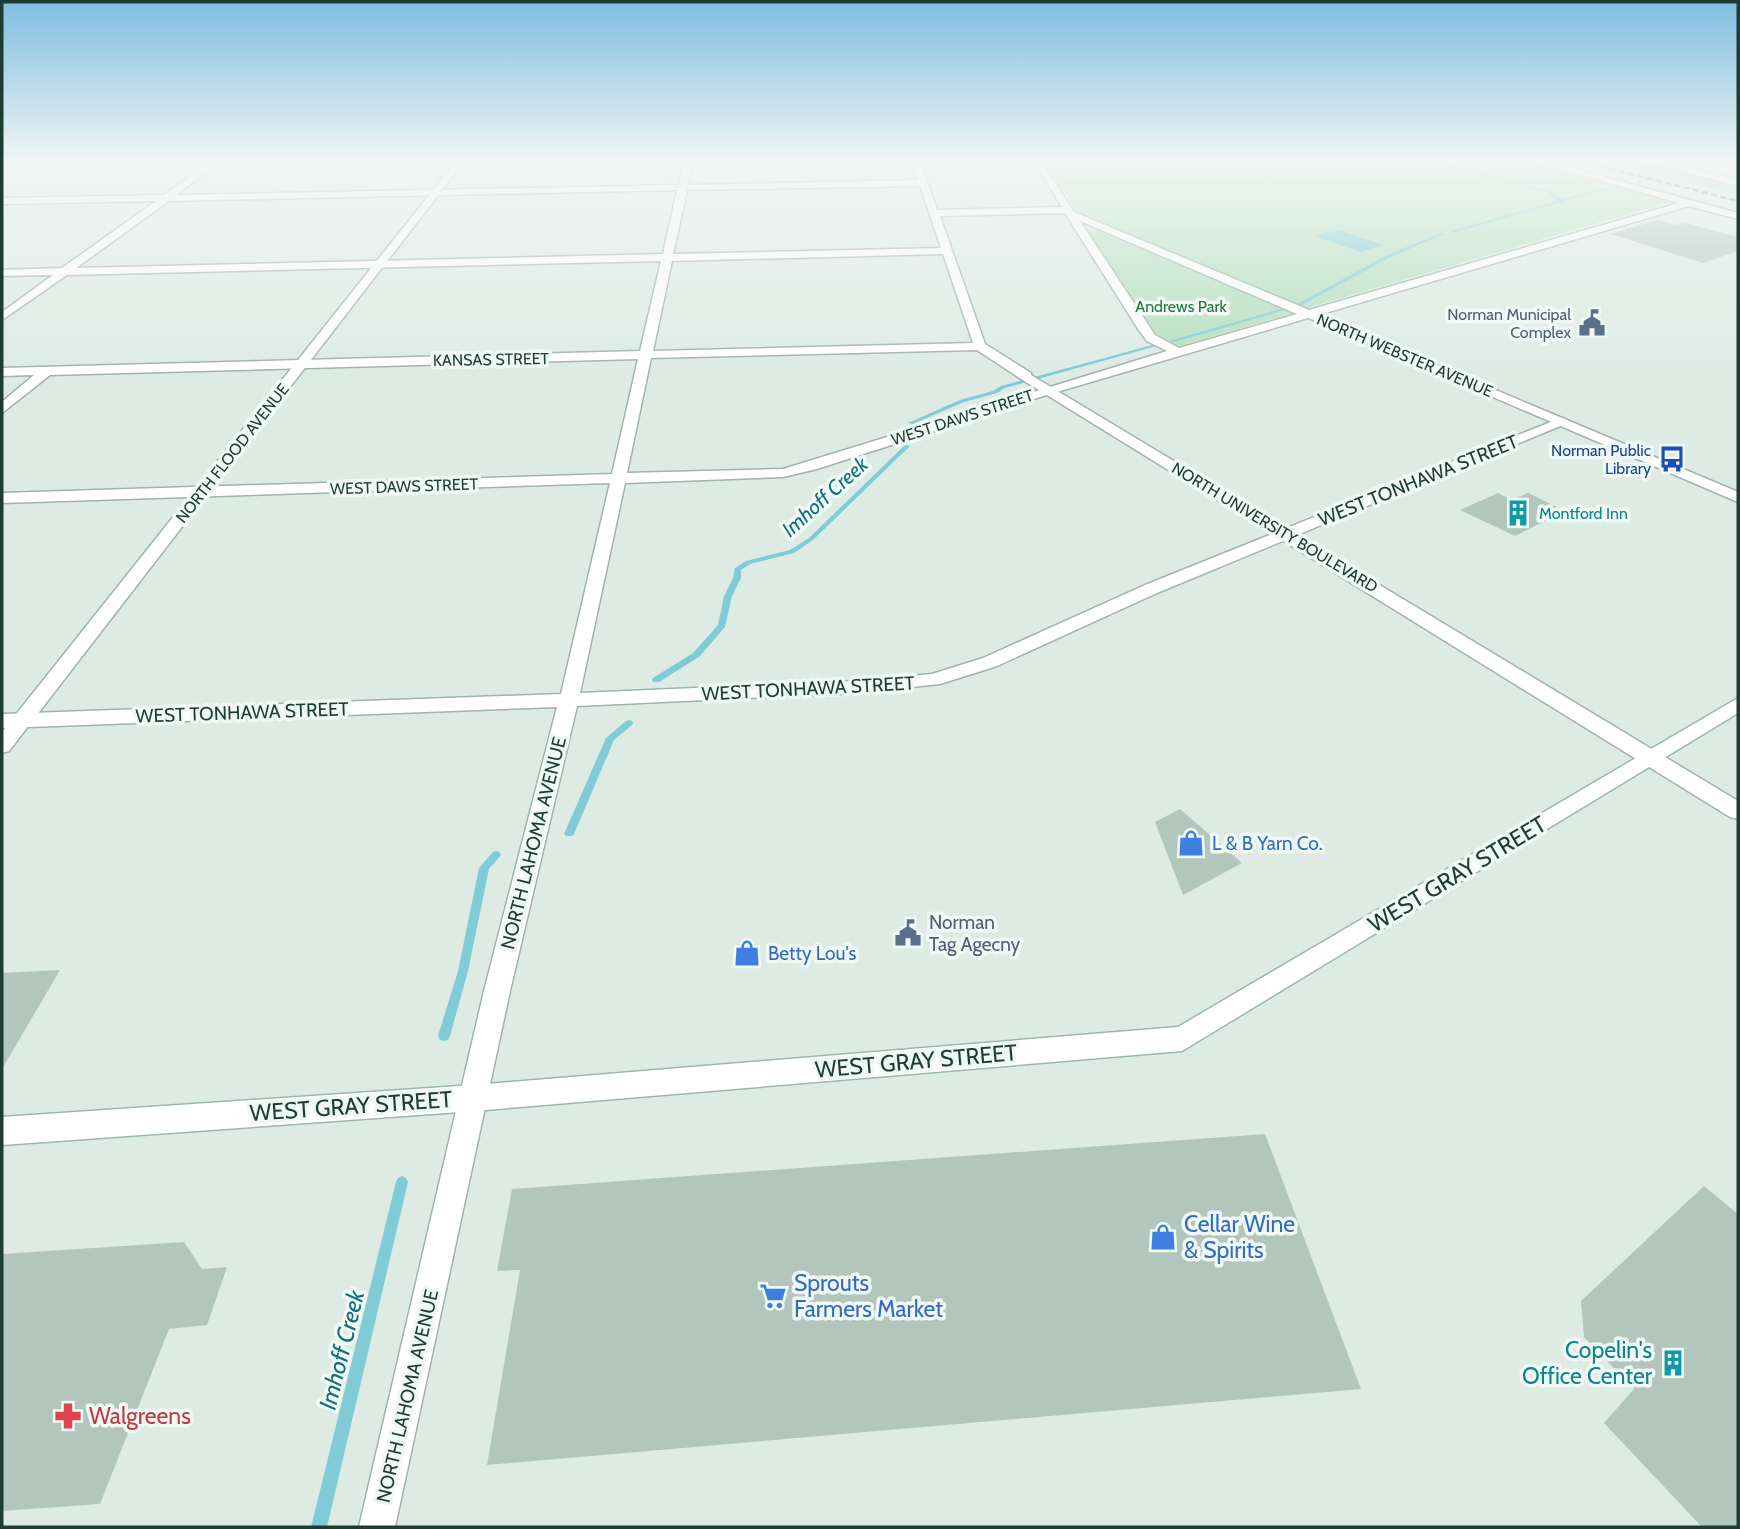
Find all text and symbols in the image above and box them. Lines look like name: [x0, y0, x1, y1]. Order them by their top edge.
park label: Andrews Park: [1135, 297, 1228, 316]
place label: Norman Municipal Complex: [1447, 305, 1571, 342]
public building icon: Norman Municipal Complex: [1577, 308, 1607, 338]
street label: NORTH WEBSTER AVENUE: [1314, 310, 1496, 401]
street label: KANSAS STREET: [433, 349, 550, 370]
street label: NORTH FLOOD AVENUE: [172, 380, 293, 527]
street label: WEST DAWS STREET: [889, 385, 1036, 449]
street label: WEST TONHAWA STREET: [1315, 430, 1521, 531]
place label: Norman Public Library: [1551, 441, 1651, 478]
bus stop icon: Norman Public Library: [1657, 444, 1687, 474]
water label: Imhoff Creek: [777, 451, 873, 542]
street label: NORTH UNIVERSITY BOULEVARD: [1168, 458, 1381, 597]
street label: WEST DAWS STREET: [330, 474, 479, 499]
building icon: Montford Inn: [1503, 498, 1533, 528]
place label: Montford Inn: [1539, 504, 1628, 523]
street label: WEST TONHAWA STREET: [701, 671, 915, 706]
street label: WEST TONHAWA STREET: [135, 697, 349, 728]
street label: NORTH LAHOMA AVENUE: [496, 734, 571, 952]
street label: WEST GRAY STREET: [1363, 810, 1551, 938]
shop icon: L & B Yarn Co.: [1176, 828, 1206, 858]
place label: L & B Yarn Co.: [1212, 832, 1323, 855]
place label: Norman Tag Agecny: [929, 911, 1021, 956]
public building icon: Norman Tag Agecny: [893, 918, 923, 948]
shop icon: Betty Lou's: [732, 938, 762, 968]
place label: Betty Lou's: [768, 942, 857, 965]
street label: WEST GRAY STREET: [814, 1038, 1018, 1084]
street label: WEST GRAY STREET: [249, 1085, 453, 1127]
place label: Cellar Wine & Spirits: [1184, 1210, 1295, 1264]
shop icon: Cellar Wine & Spirits: [1148, 1222, 1178, 1252]
place label: Sprouts Farmers Market: [794, 1269, 943, 1323]
supermarket icon: Sprouts Farmers Market: [758, 1281, 788, 1311]
water label: Imhoff Creek: [313, 1287, 371, 1413]
street label: NORTH LAHOMA AVENUE: [372, 1287, 443, 1505]
place label: Copelin's Office Center: [1522, 1336, 1653, 1390]
building icon: Copelin's Office Center: [1658, 1348, 1688, 1378]
pharmacy icon: Walgreens: [53, 1401, 83, 1431]
place label: Walgreens: [89, 1402, 191, 1430]

